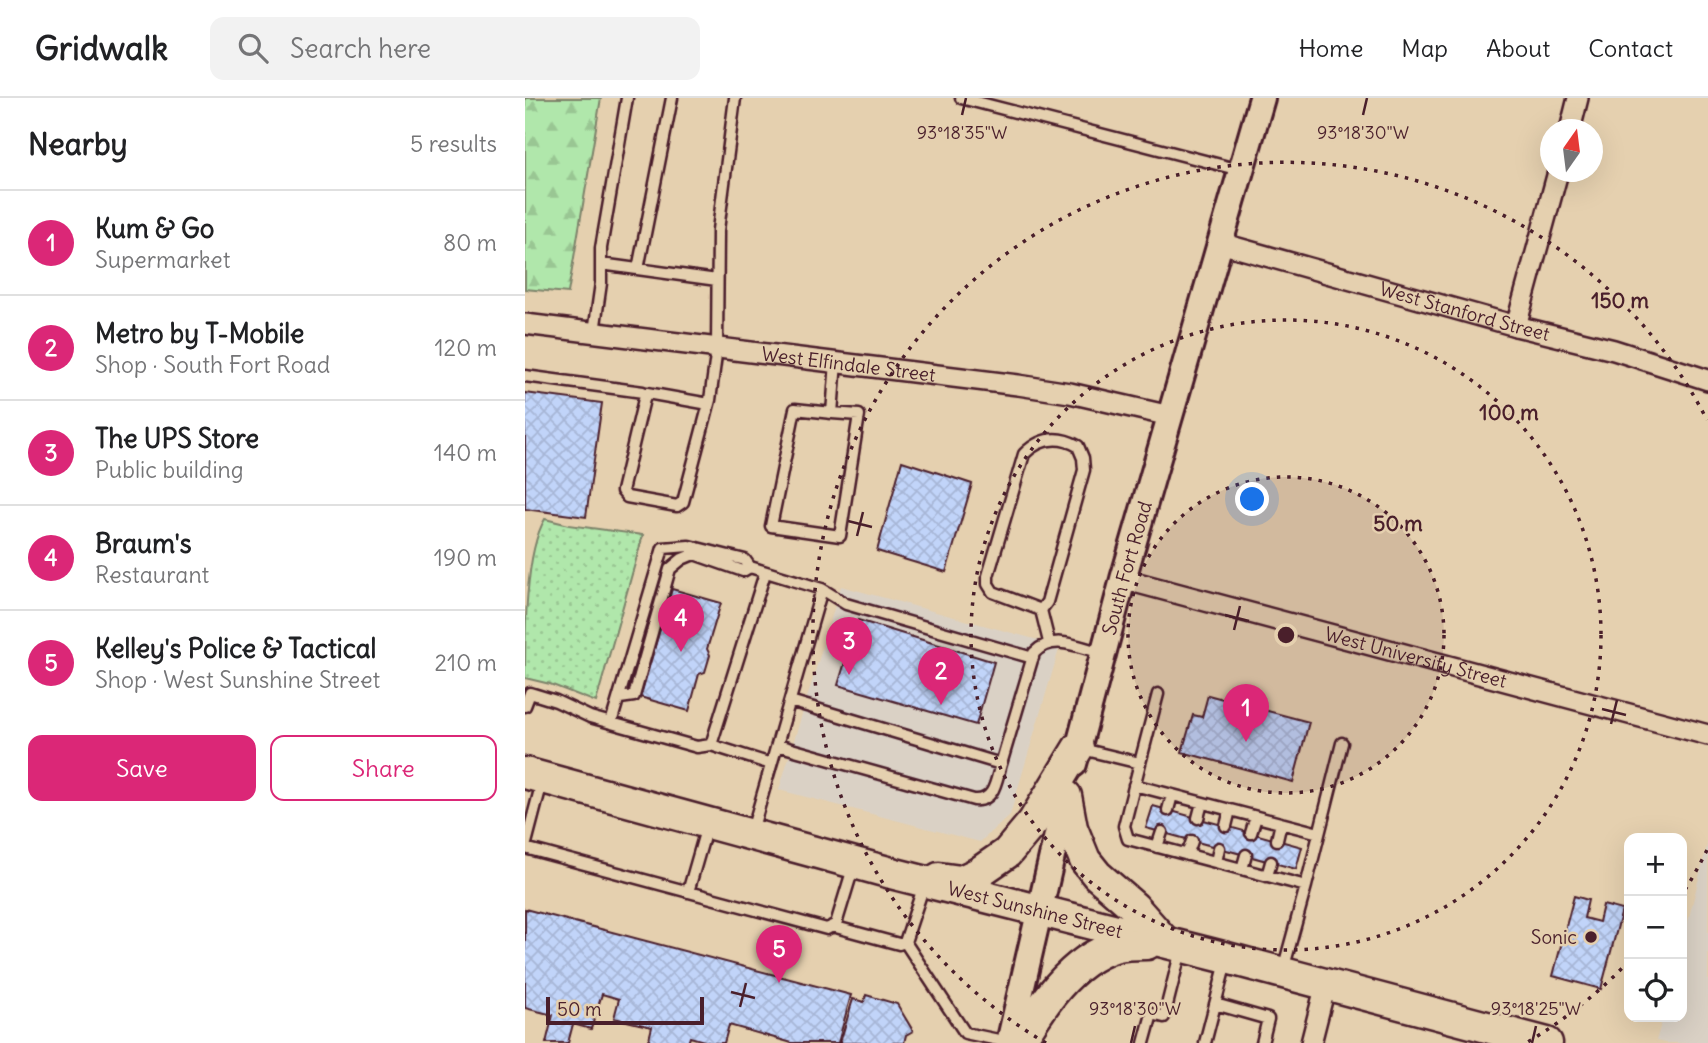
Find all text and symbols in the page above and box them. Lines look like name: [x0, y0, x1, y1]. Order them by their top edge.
search box: [210, 17, 700, 80]
text: Gridwalk: [35, 27, 168, 69]
icon: search: [234, 29, 272, 67]
text: Search here: [290, 32, 431, 65]
text: Home: [1299, 33, 1363, 63]
text: Map: [1401, 33, 1448, 63]
text: About: [1486, 33, 1550, 63]
text: Contact: [1588, 33, 1673, 63]
north arrow: [1540, 119, 1603, 182]
text: 93°18'35"W: [917, 121, 1007, 144]
text: 93°18'30"W: [1317, 121, 1409, 144]
text: Nearby: [28, 125, 128, 163]
text: 5 results: [410, 129, 497, 158]
text: Kum & Go: [95, 212, 214, 245]
text: 1: [46, 228, 56, 257]
text: 80 m: [443, 228, 497, 257]
text: Supermarket: [95, 245, 231, 274]
street label: West Stanford Street: [1377, 276, 1552, 346]
text: 150 m: [1591, 287, 1649, 314]
text: Metro by T-Mobile: [95, 317, 304, 350]
text: 2: [45, 333, 57, 362]
text: 120 m: [434, 333, 497, 362]
street label: West Elfindale Street: [760, 341, 937, 387]
text: Shop · South Fort Road: [95, 350, 330, 379]
text: 100 m: [1479, 399, 1539, 426]
text: The UPS Store: [95, 422, 259, 455]
text: 3: [44, 438, 58, 467]
text: 140 m: [434, 438, 497, 467]
text: Public building: [95, 455, 244, 484]
your location: [1235, 482, 1269, 516]
street label: South Fort Road: [1097, 498, 1157, 638]
text: 50 m: [1373, 510, 1423, 537]
text: Braum's: [95, 527, 191, 560]
text: 4: [44, 543, 58, 572]
text: 190 m: [434, 543, 497, 572]
text: Restaurant: [95, 560, 209, 589]
pin: 4: [658, 594, 704, 652]
pin: 3: [826, 617, 872, 675]
street label: West University Street: [1322, 621, 1509, 693]
centre of rings: [1274, 623, 1298, 647]
text: Kelley's Police & Tactical: [95, 632, 376, 665]
pin: 2: [918, 647, 964, 705]
text: 5: [44, 648, 58, 677]
text: 210 m: [434, 648, 497, 677]
text: Shop · West Sunshine Street: [95, 665, 380, 694]
pin: 1: [1223, 684, 1269, 742]
button: Save: [28, 735, 256, 801]
button: Share: [270, 735, 497, 801]
map controls: [1624, 833, 1687, 1022]
button: +: [1624, 833, 1687, 896]
street label: West Sunshine Street: [945, 876, 1125, 943]
button: −: [1624, 896, 1687, 959]
pin: 5: [756, 925, 802, 983]
place label: Sonic: [1531, 925, 1577, 949]
marker: Sonic: [1583, 929, 1599, 945]
button: locate: [1624, 959, 1687, 1022]
scale bar: [546, 994, 703, 1026]
text: 50 m: [557, 997, 602, 1021]
text: 93°18'30"W: [1089, 997, 1181, 1020]
text: 93°18'25"W: [1491, 997, 1581, 1020]

